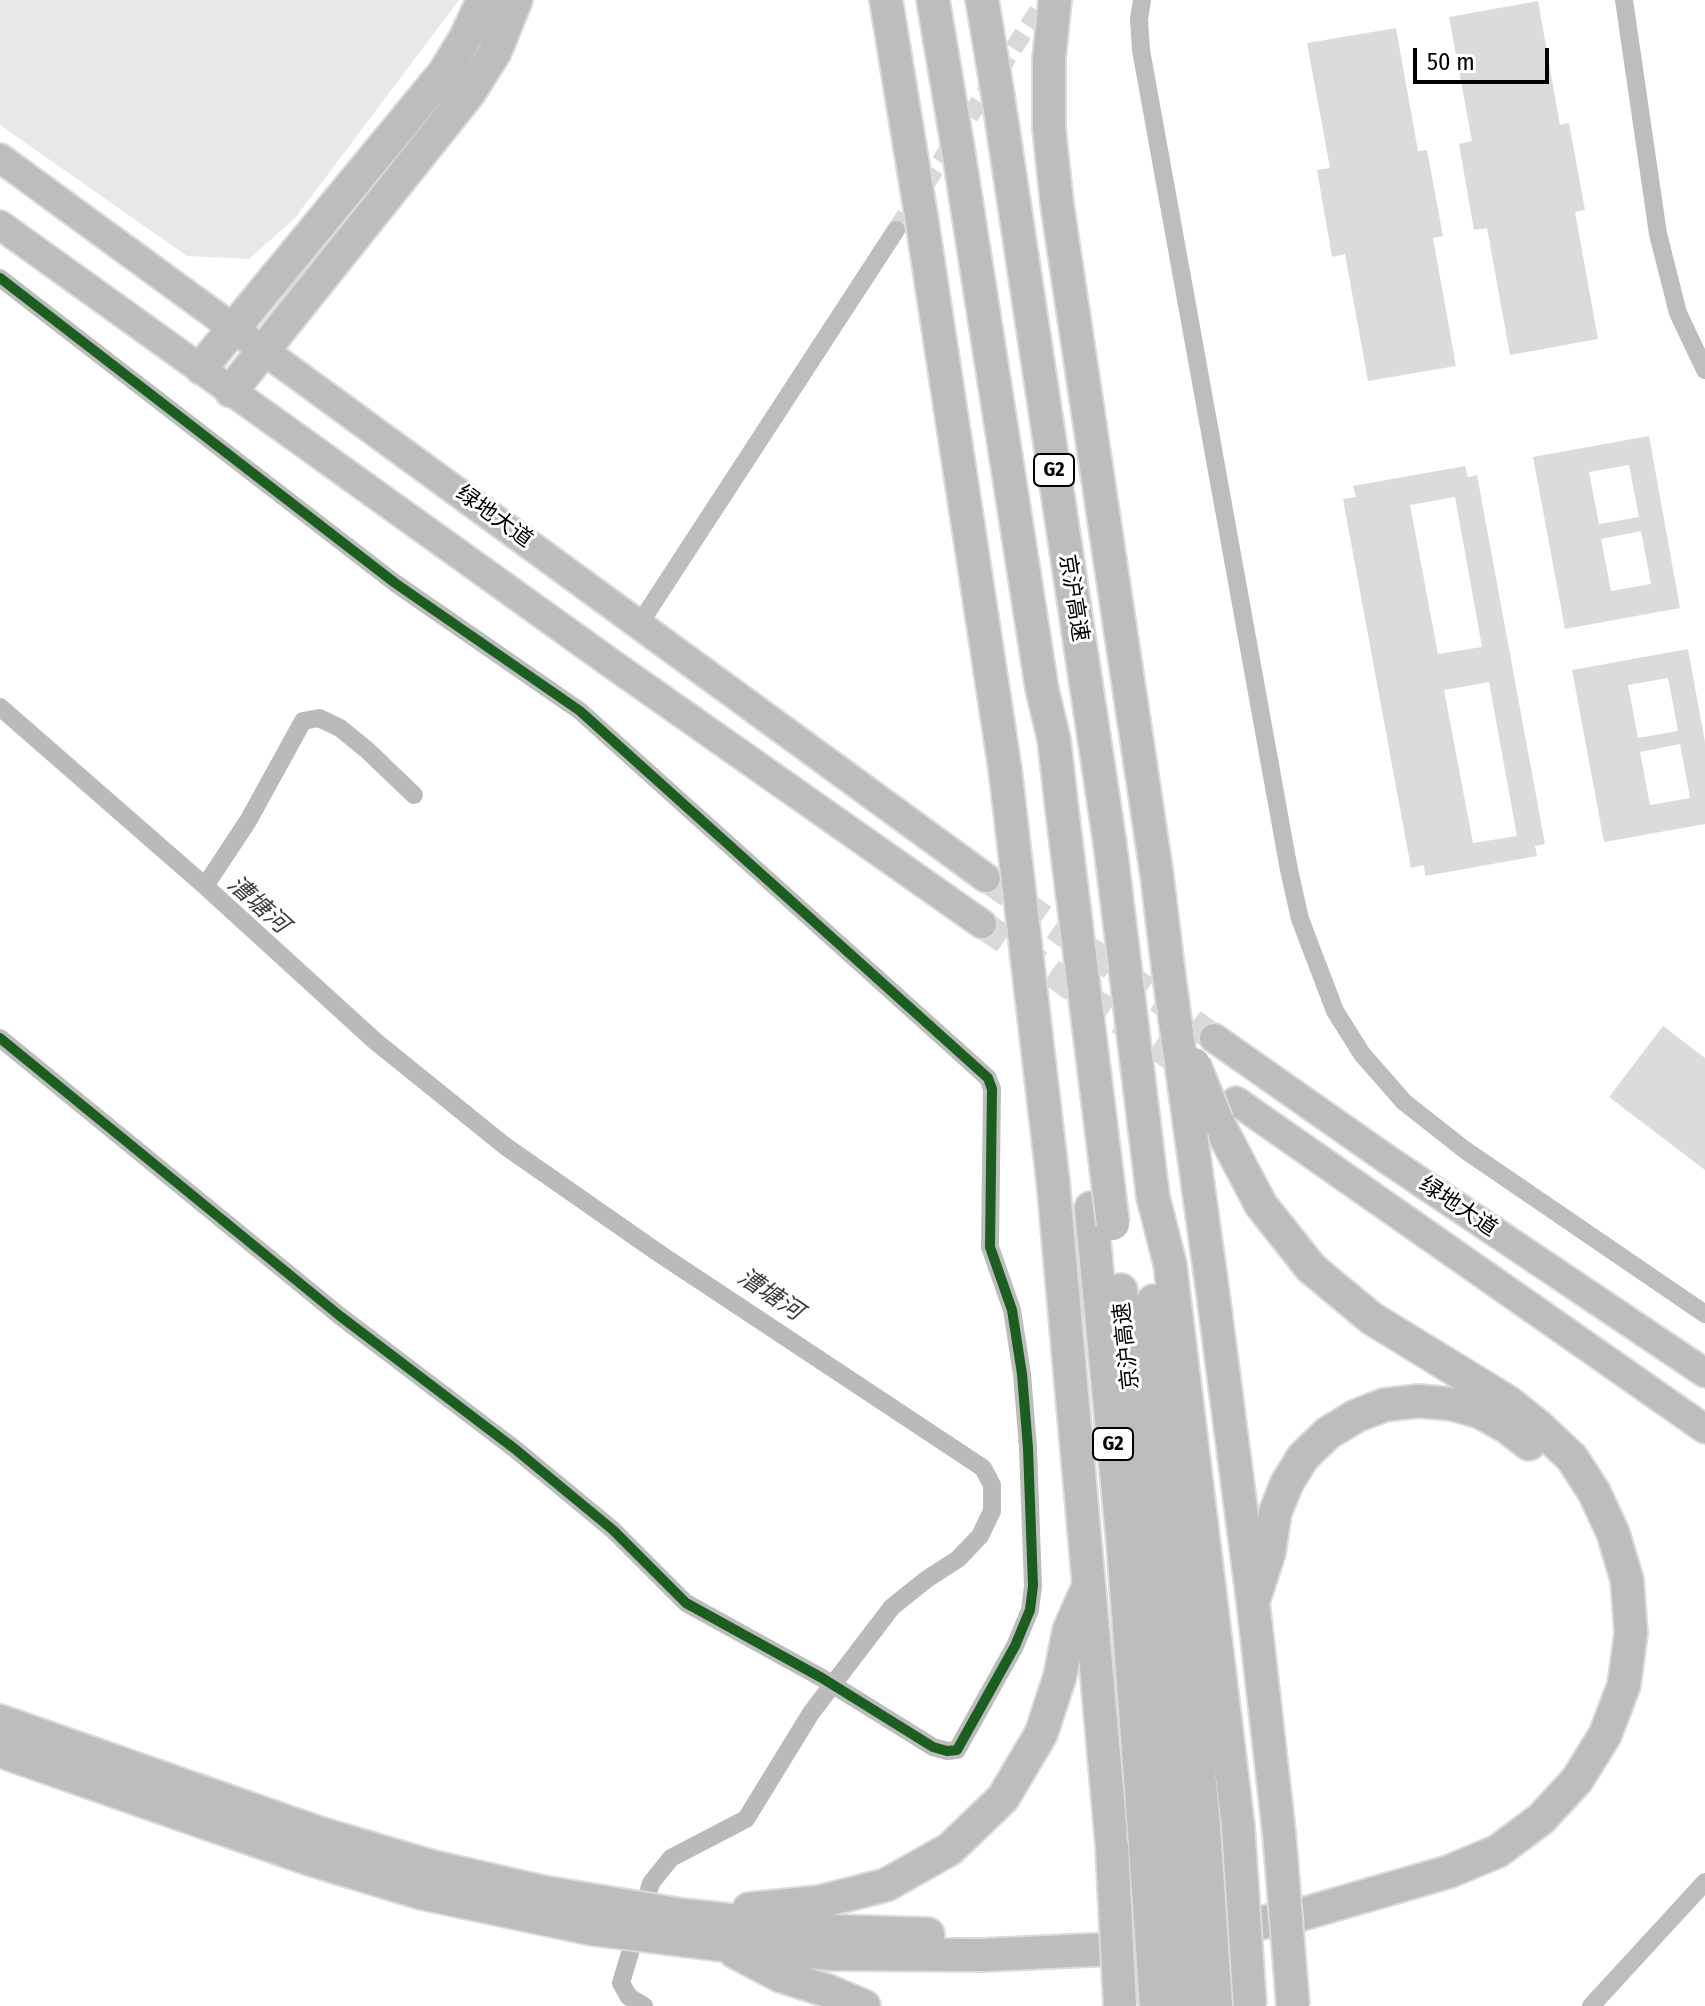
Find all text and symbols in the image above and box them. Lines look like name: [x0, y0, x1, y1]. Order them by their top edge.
scale bar: [1417, 32, 1553, 82]
text: 50 m: [1427, 48, 1475, 76]
road number: G2: [1034, 454, 1074, 486]
street label: 绿地大道: [451, 480, 537, 554]
street label: 京沪高速: [1053, 552, 1093, 644]
water label: 漕塘河: [222, 870, 294, 940]
street label: 绿地大道: [1414, 1171, 1502, 1243]
water label: 漕塘河: [732, 1263, 808, 1327]
street label: 京沪高速: [1109, 1301, 1145, 1391]
road number: G2: [1093, 1428, 1133, 1460]

